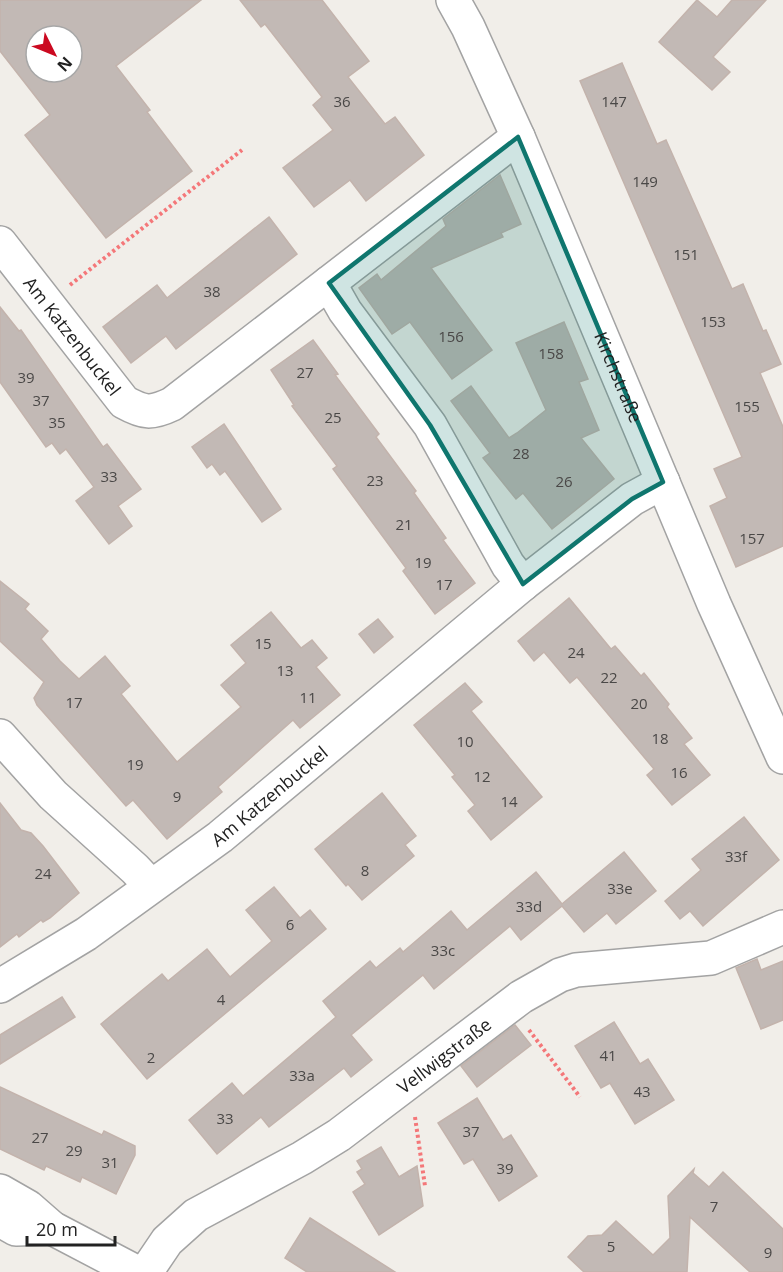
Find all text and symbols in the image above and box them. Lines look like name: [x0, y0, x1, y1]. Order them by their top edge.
north arrow: [24, 24, 84, 84]
text: N: [52, 52, 77, 76]
house number: 36: [333, 91, 351, 111]
house number: 147: [601, 91, 627, 111]
house number: 149: [632, 171, 658, 191]
house number: 151: [673, 244, 699, 264]
street label: Am Katzenbuckel: [19, 272, 126, 400]
house number: 38: [203, 281, 221, 301]
house number: 153: [700, 311, 726, 331]
house number: 156: [438, 326, 464, 346]
street label: Kirchstraße: [589, 328, 648, 426]
house number: 158: [538, 343, 564, 363]
house number: 27: [296, 362, 314, 382]
house number: 39: [17, 367, 35, 387]
house number: 37: [32, 390, 50, 410]
house number: 155: [734, 396, 760, 416]
house number: 25: [324, 407, 342, 427]
house number: 35: [48, 412, 66, 432]
house number: 28: [512, 443, 530, 463]
house number: 33: [100, 466, 118, 486]
house number: 23: [366, 470, 384, 490]
house number: 26: [555, 471, 573, 491]
house number: 21: [395, 514, 413, 534]
house number: 157: [739, 528, 765, 548]
house number: 19: [414, 552, 432, 572]
house number: 17: [435, 574, 453, 594]
house number: 15: [254, 633, 272, 653]
house number: 24: [567, 642, 585, 662]
house number: 13: [276, 660, 294, 680]
house number: 22: [600, 667, 618, 687]
house number: 11: [299, 687, 317, 707]
house number: 17: [65, 692, 83, 712]
house number: 20: [630, 693, 648, 713]
house number: 18: [651, 728, 669, 748]
house number: 10: [456, 731, 474, 751]
street label: Am Katzenbuckel: [206, 740, 332, 852]
house number: 19: [126, 754, 144, 774]
house number: 16: [670, 762, 688, 782]
house number: 12: [473, 766, 491, 786]
house number: 9: [173, 786, 181, 806]
house number: 14: [500, 791, 518, 811]
house number: 33f: [725, 846, 748, 866]
house number: 8: [361, 860, 369, 880]
house number: 24: [34, 863, 52, 883]
house number: 33e: [607, 878, 633, 898]
house number: 33d: [516, 896, 542, 916]
house number: 6: [286, 914, 294, 934]
house number: 33c: [431, 940, 455, 960]
house number: 4: [217, 989, 226, 1009]
street label: Vellwigstraße: [392, 1012, 496, 1099]
house number: 41: [599, 1045, 617, 1065]
house number: 2: [147, 1047, 155, 1067]
house number: 33a: [289, 1065, 315, 1085]
house number: 43: [633, 1081, 651, 1101]
house number: 33: [216, 1108, 234, 1128]
house number: 37: [462, 1121, 480, 1141]
house number: 27: [31, 1127, 49, 1147]
house number: 29: [65, 1140, 83, 1160]
house number: 31: [101, 1152, 119, 1172]
house number: 39: [496, 1158, 514, 1178]
house number: 7: [710, 1196, 718, 1216]
scale bar: [27, 1209, 116, 1247]
text: 20 m: [36, 1217, 78, 1241]
house number: 5: [607, 1236, 615, 1256]
house number: 9: [764, 1242, 772, 1262]

